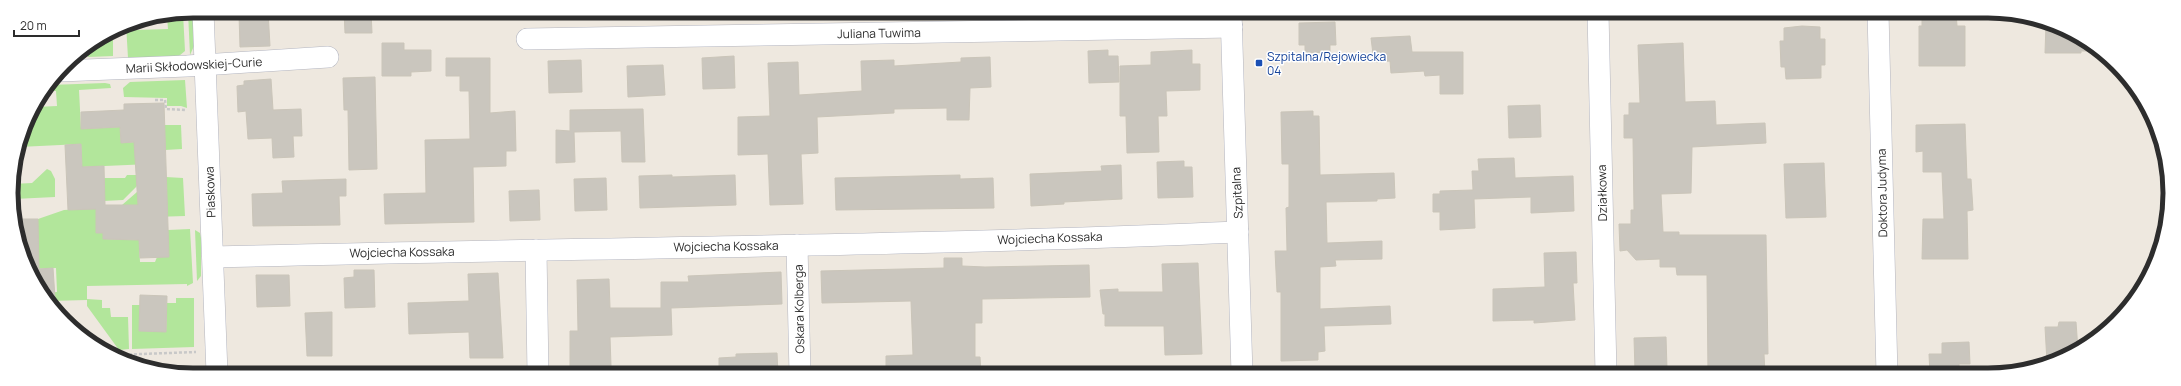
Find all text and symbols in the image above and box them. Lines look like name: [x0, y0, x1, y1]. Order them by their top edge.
scale bar: [14, 12, 79, 38]
text: 20 m: [20, 17, 47, 34]
street label: Juliana Tuwima: [837, 24, 921, 42]
place label: Szpitalna/Rejowiecka 04: [1267, 48, 1386, 79]
street label: Marii Skłodowskiej-Curie: [125, 53, 263, 77]
marker: Szpitalna/Rejowiecka 04: [1254, 58, 1264, 68]
street label: Doktora Judyma: [1873, 148, 1891, 238]
street label: Działkowa: [1593, 165, 1611, 221]
street label: Piaskowa: [201, 166, 219, 218]
street label: Szpitalna: [1227, 167, 1247, 219]
street label: Wojciecha Kossaka: [997, 228, 1103, 248]
street label: Wojciecha Kossaka: [673, 237, 779, 255]
street label: Wojciecha Kossaka: [349, 243, 455, 261]
street label: Oskara Kolberga: [790, 264, 808, 354]

